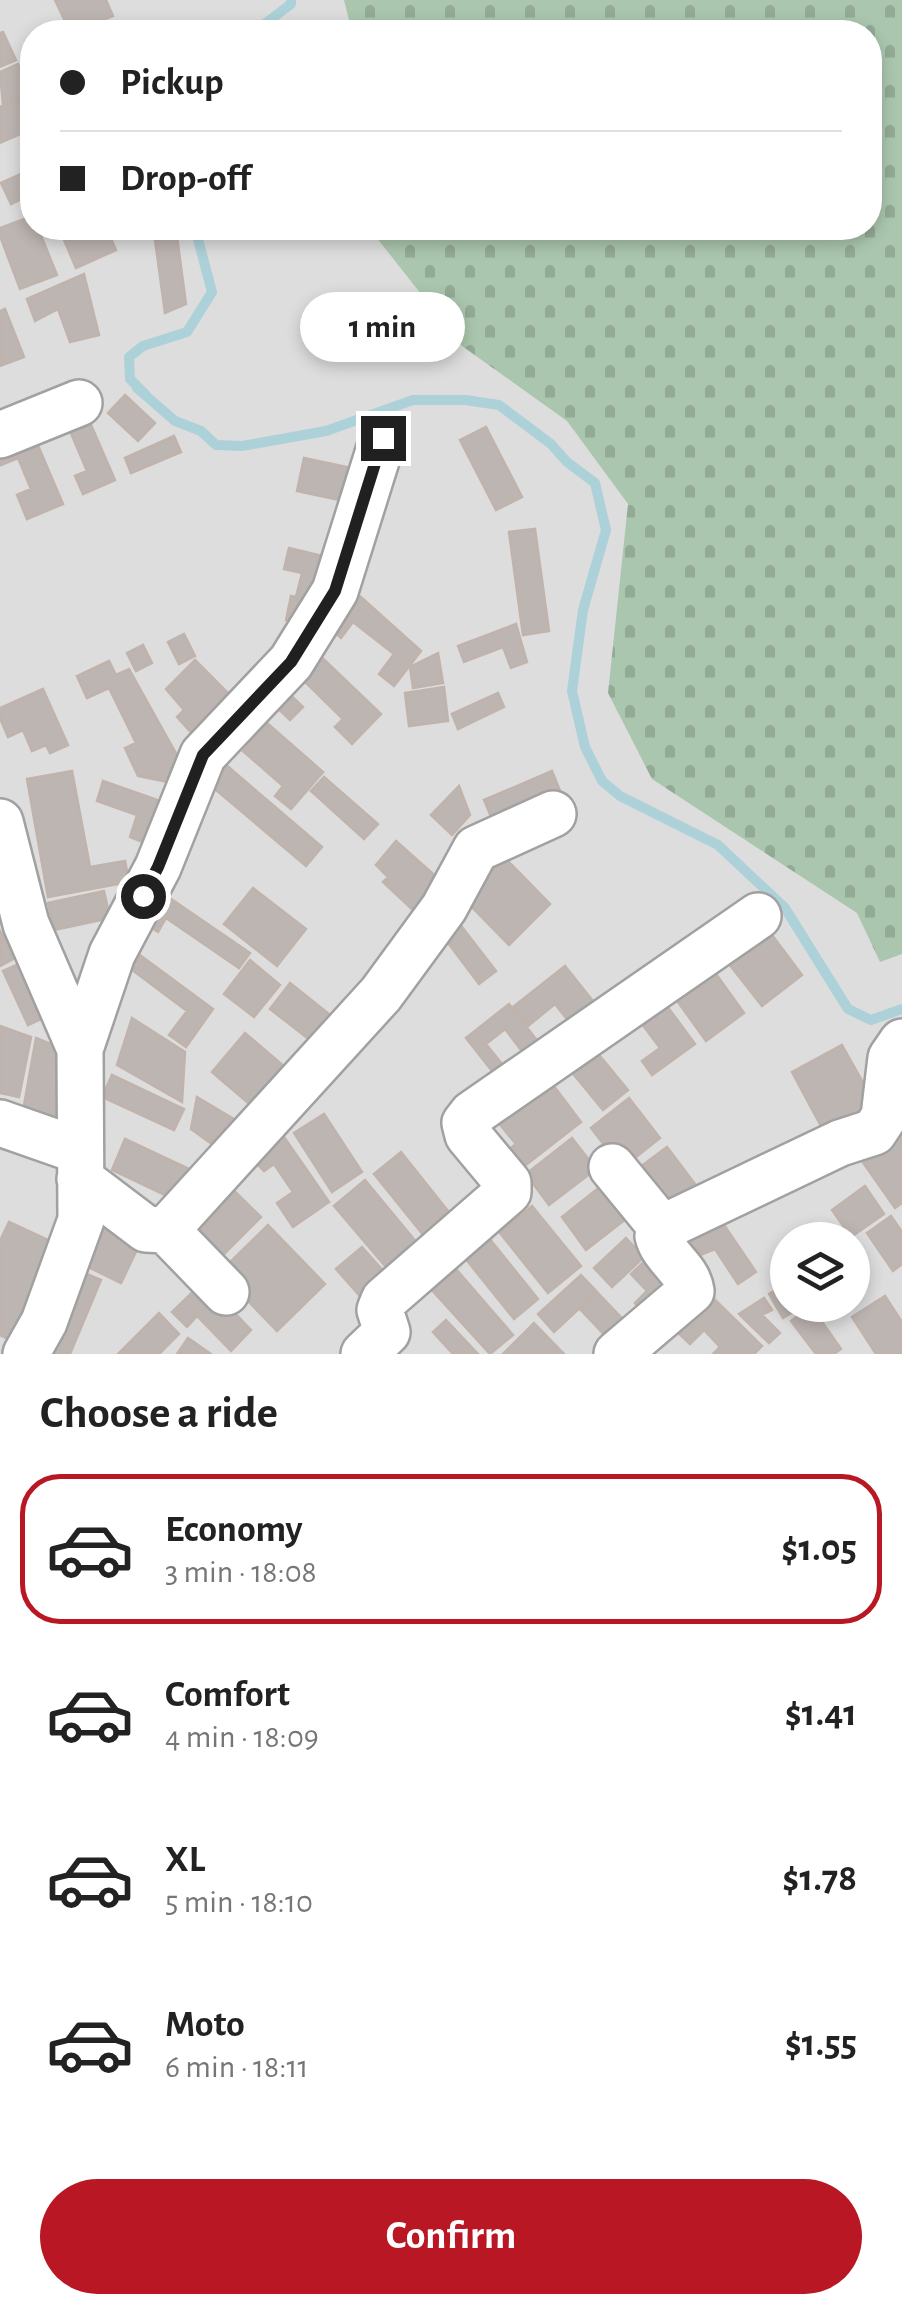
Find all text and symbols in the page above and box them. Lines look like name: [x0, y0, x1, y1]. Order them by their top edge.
text: Pickup: [120, 64, 224, 102]
text: Drop-off: [120, 160, 251, 198]
callout: 1 min: [300, 293, 466, 363]
text: 1 min: [349, 311, 416, 343]
route end: [361, 416, 406, 461]
route start: [121, 874, 166, 919]
map controls: [770, 1222, 870, 1322]
button: layers: [770, 1222, 870, 1322]
text: Choose a ride: [40, 1391, 278, 1436]
icon: car: [45, 1504, 135, 1594]
text: Economy: [165, 1511, 303, 1549]
text: $1.05: [781, 1530, 857, 1568]
text: 3 min · 18:08: [165, 1556, 317, 1588]
icon: car: [45, 1669, 135, 1759]
text: Comfort: [165, 1676, 290, 1714]
text: $1.41: [785, 1695, 857, 1733]
text: 4 min · 18:09: [165, 1721, 319, 1753]
icon: car: [45, 1834, 135, 1924]
text: XL: [165, 1841, 205, 1879]
text: $1.78: [782, 1860, 857, 1898]
text: 5 min · 18:10: [165, 1886, 313, 1918]
icon: car: [45, 1999, 135, 2089]
text: Moto: [165, 2006, 245, 2044]
text: $1.55: [785, 2025, 857, 2063]
text: 6 min · 18:11: [165, 2051, 309, 2083]
button: Confirm: [40, 2179, 862, 2294]

